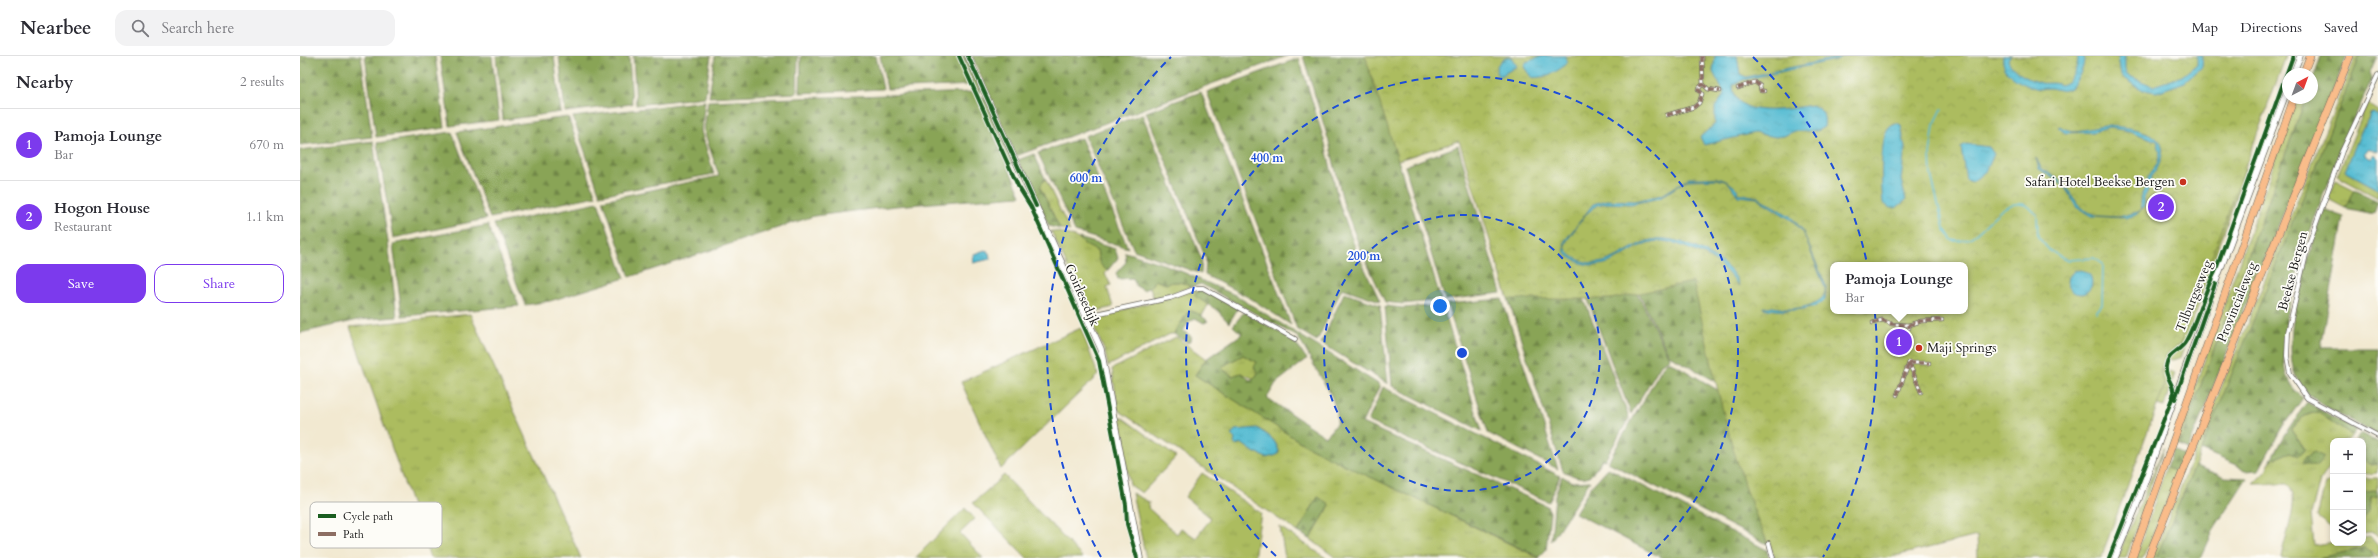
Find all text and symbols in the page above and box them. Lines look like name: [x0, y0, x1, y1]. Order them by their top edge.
search box: [115, 10, 395, 46]
text: Nearbee: [20, 15, 91, 41]
icon: search: [129, 17, 151, 39]
text: Search here: [161, 18, 234, 38]
text: Map: [2192, 18, 2218, 37]
text: Directions: [2240, 18, 2302, 37]
text: Saved: [2324, 18, 2358, 37]
north arrow: [2282, 68, 2318, 104]
text: Nearby: [16, 71, 73, 94]
text: 2 results: [240, 73, 284, 91]
text: Pamoja Lounge: [54, 126, 162, 146]
text: 1: [26, 136, 32, 154]
text: 670 m: [250, 136, 284, 154]
text: Bar: [54, 146, 73, 164]
text: 400 m: [1251, 150, 1284, 166]
text: 600 m: [1070, 170, 1103, 186]
place label: Safari Hotel Beekse Bergen: [2025, 173, 2176, 191]
marker: Safari Hotel Beekse Bergen: [2178, 177, 2188, 187]
pin: 2: [2148, 192, 2174, 222]
text: Hogon House: [54, 198, 150, 218]
text: 2: [26, 208, 32, 226]
text: 1.1 km: [246, 208, 284, 226]
text: Restaurant: [54, 218, 112, 236]
street label: Beekse Bergen: [2274, 229, 2312, 313]
text: 200 m: [1348, 248, 1381, 264]
street label: Tilburgseweg: [2171, 257, 2217, 335]
street label: Provincialeweg: [2213, 259, 2262, 345]
street label: Goirlesedijk: [1060, 261, 1104, 329]
popup: [1830, 262, 1968, 314]
button: Save: [16, 264, 146, 303]
button: Share: [154, 264, 284, 303]
text: Pamoja Lounge: [1845, 269, 1953, 289]
text: Bar: [1845, 289, 1864, 307]
your location: [1430, 296, 1450, 316]
pin: 1: [1886, 327, 1912, 357]
place label: Maji Springs: [1927, 339, 1997, 357]
marker: Maji Springs: [1914, 343, 1924, 353]
centre of rings: [1455, 346, 1469, 360]
map controls: [2330, 438, 2366, 546]
button: +: [2330, 438, 2366, 474]
button: −: [2330, 474, 2366, 510]
legend: [310, 502, 442, 548]
text: Cycle path: [343, 509, 393, 524]
button: layers: [2330, 510, 2366, 546]
text: Path: [343, 527, 364, 542]

